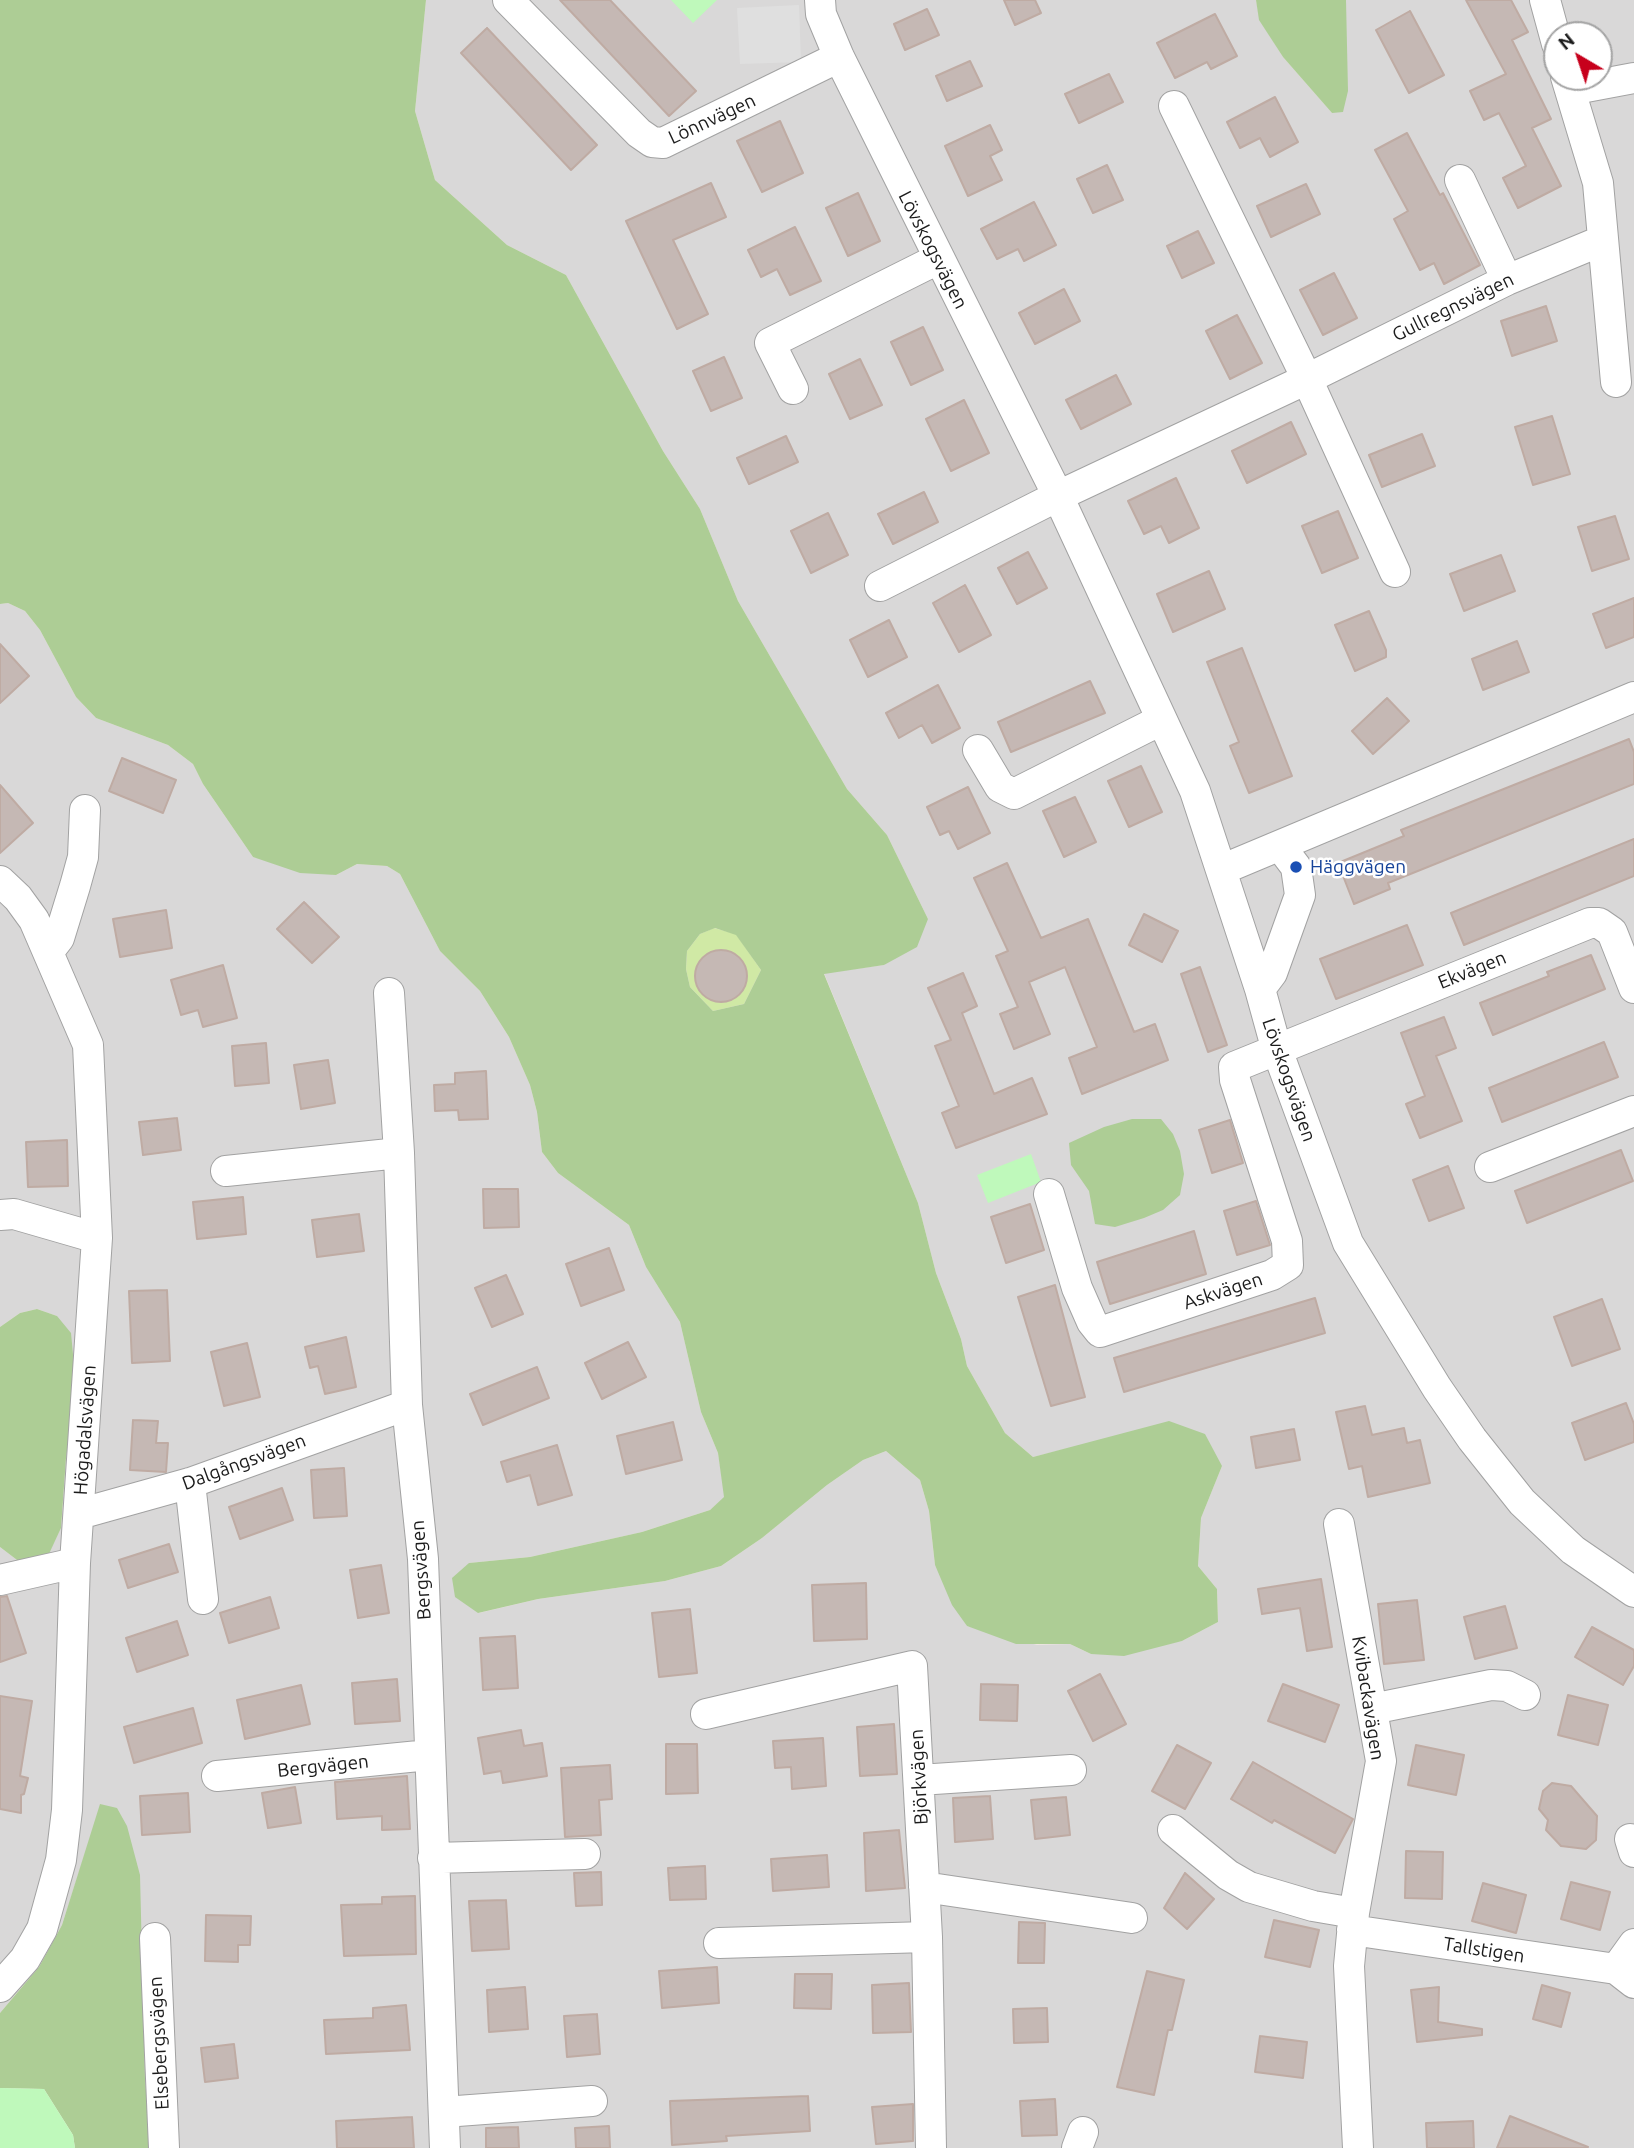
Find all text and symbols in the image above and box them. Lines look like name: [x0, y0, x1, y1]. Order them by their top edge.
north arrow: [1543, 21, 1613, 91]
text: N: [1554, 28, 1578, 54]
street label: Lönnvägen: [665, 89, 759, 149]
street label: Lövskogsvägen: [894, 187, 972, 313]
street label: Gullregnsvägen: [1389, 268, 1517, 346]
place label: Häggvägen: [1310, 856, 1406, 878]
marker: Häggvägen: [1288, 859, 1304, 875]
street label: Ekvägen: [1435, 946, 1509, 994]
street label: Lövskogsvägen: [1257, 1015, 1321, 1145]
street label: Askvägen: [1181, 1268, 1265, 1314]
street label: Högadalsvägen: [69, 1364, 101, 1496]
street label: Dalgångsvägen: [179, 1429, 309, 1495]
street label: Bergsvägen: [406, 1519, 436, 1621]
street label: Kvibackavägen: [1347, 1634, 1389, 1762]
street label: Björkvägen: [905, 1729, 933, 1825]
street label: Bergvägen: [276, 1750, 370, 1782]
street label: Tallstigen: [1442, 1932, 1526, 1968]
street label: Elsebergsvägen: [144, 1976, 174, 2110]

